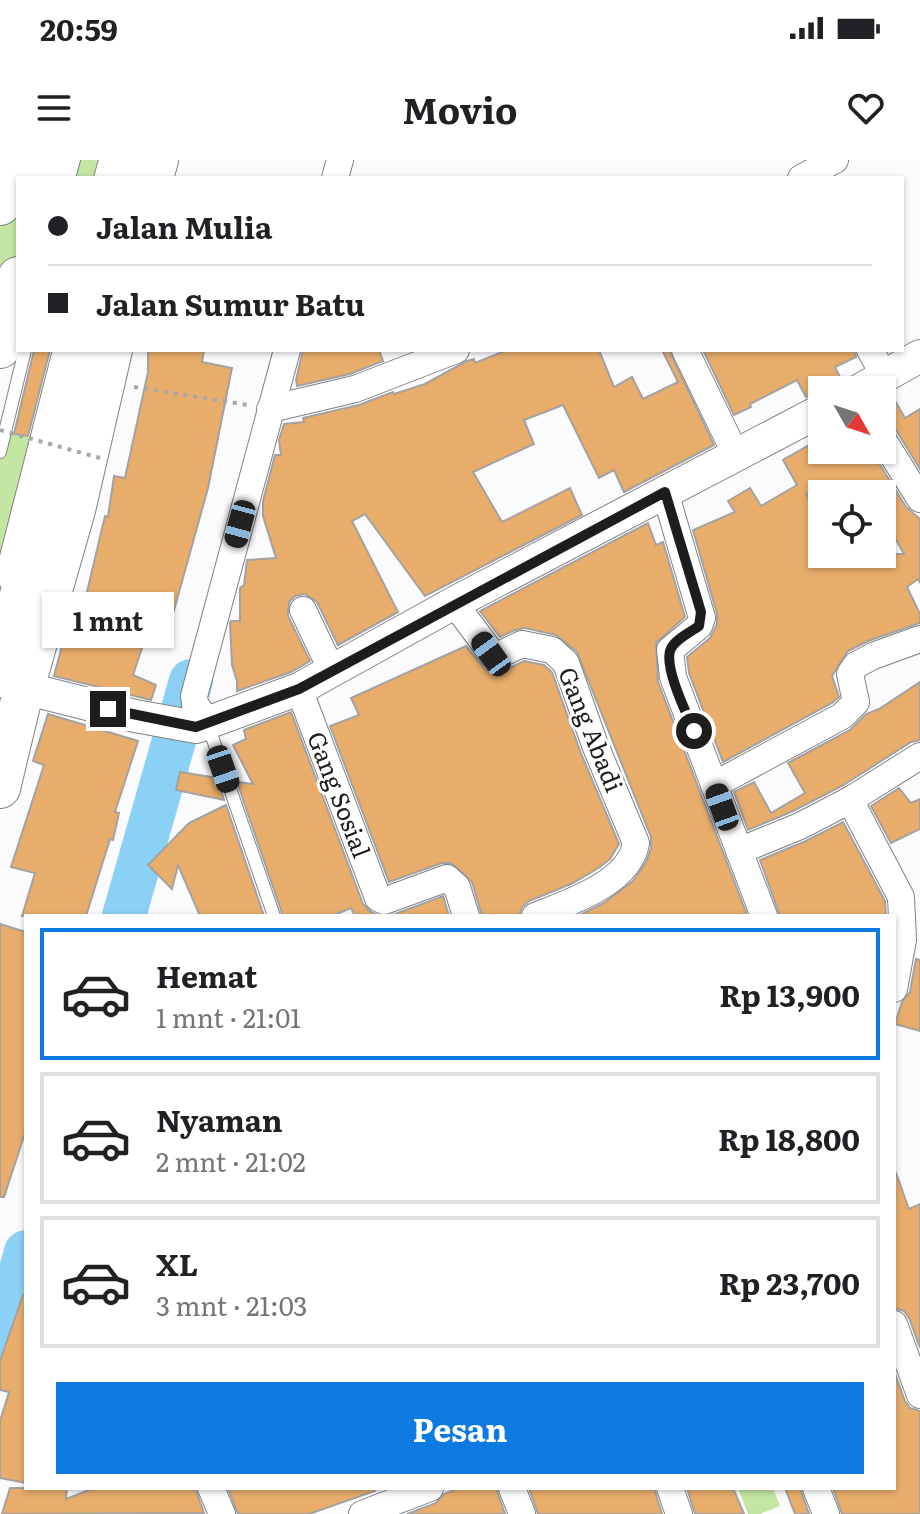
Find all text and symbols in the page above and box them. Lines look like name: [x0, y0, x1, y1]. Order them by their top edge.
text: 20:59: [40, 6, 118, 50]
text: Movio: [403, 82, 517, 135]
icon: menu: [32, 86, 76, 130]
icon: heart: [844, 86, 888, 130]
text: Jalan Mulia: [96, 204, 272, 248]
text: Jalan Sumur Batu: [96, 281, 365, 325]
north arrow: [808, 376, 896, 464]
map controls: [808, 376, 896, 568]
button: locate: [808, 480, 896, 568]
car: [222, 498, 258, 550]
callout: 1 mnt: [42, 593, 174, 649]
text: 1 mnt: [73, 600, 143, 639]
car: [467, 628, 515, 680]
street label: Gang Abadi: [551, 661, 633, 797]
route end: [90, 691, 126, 727]
route start: [676, 713, 712, 749]
street label: Gang Sosial: [300, 726, 380, 862]
car: [204, 742, 242, 796]
car: [703, 780, 741, 834]
text: Hemat: [156, 953, 257, 997]
icon: car: [60, 958, 132, 1030]
text: Rp 13,900: [719, 972, 860, 1016]
text: 1 mnt · 21:01: [156, 997, 301, 1036]
text: Nyaman: [156, 1097, 283, 1141]
icon: car: [60, 1102, 132, 1174]
text: Rp 18,800: [718, 1116, 860, 1160]
text: 2 mnt · 21:02: [156, 1141, 306, 1180]
text: XL: [156, 1241, 198, 1285]
icon: car: [60, 1246, 132, 1318]
text: Rp 23,700: [719, 1260, 860, 1304]
text: 3 mnt · 21:03: [156, 1285, 307, 1324]
button: Pesan: [56, 1382, 864, 1474]

